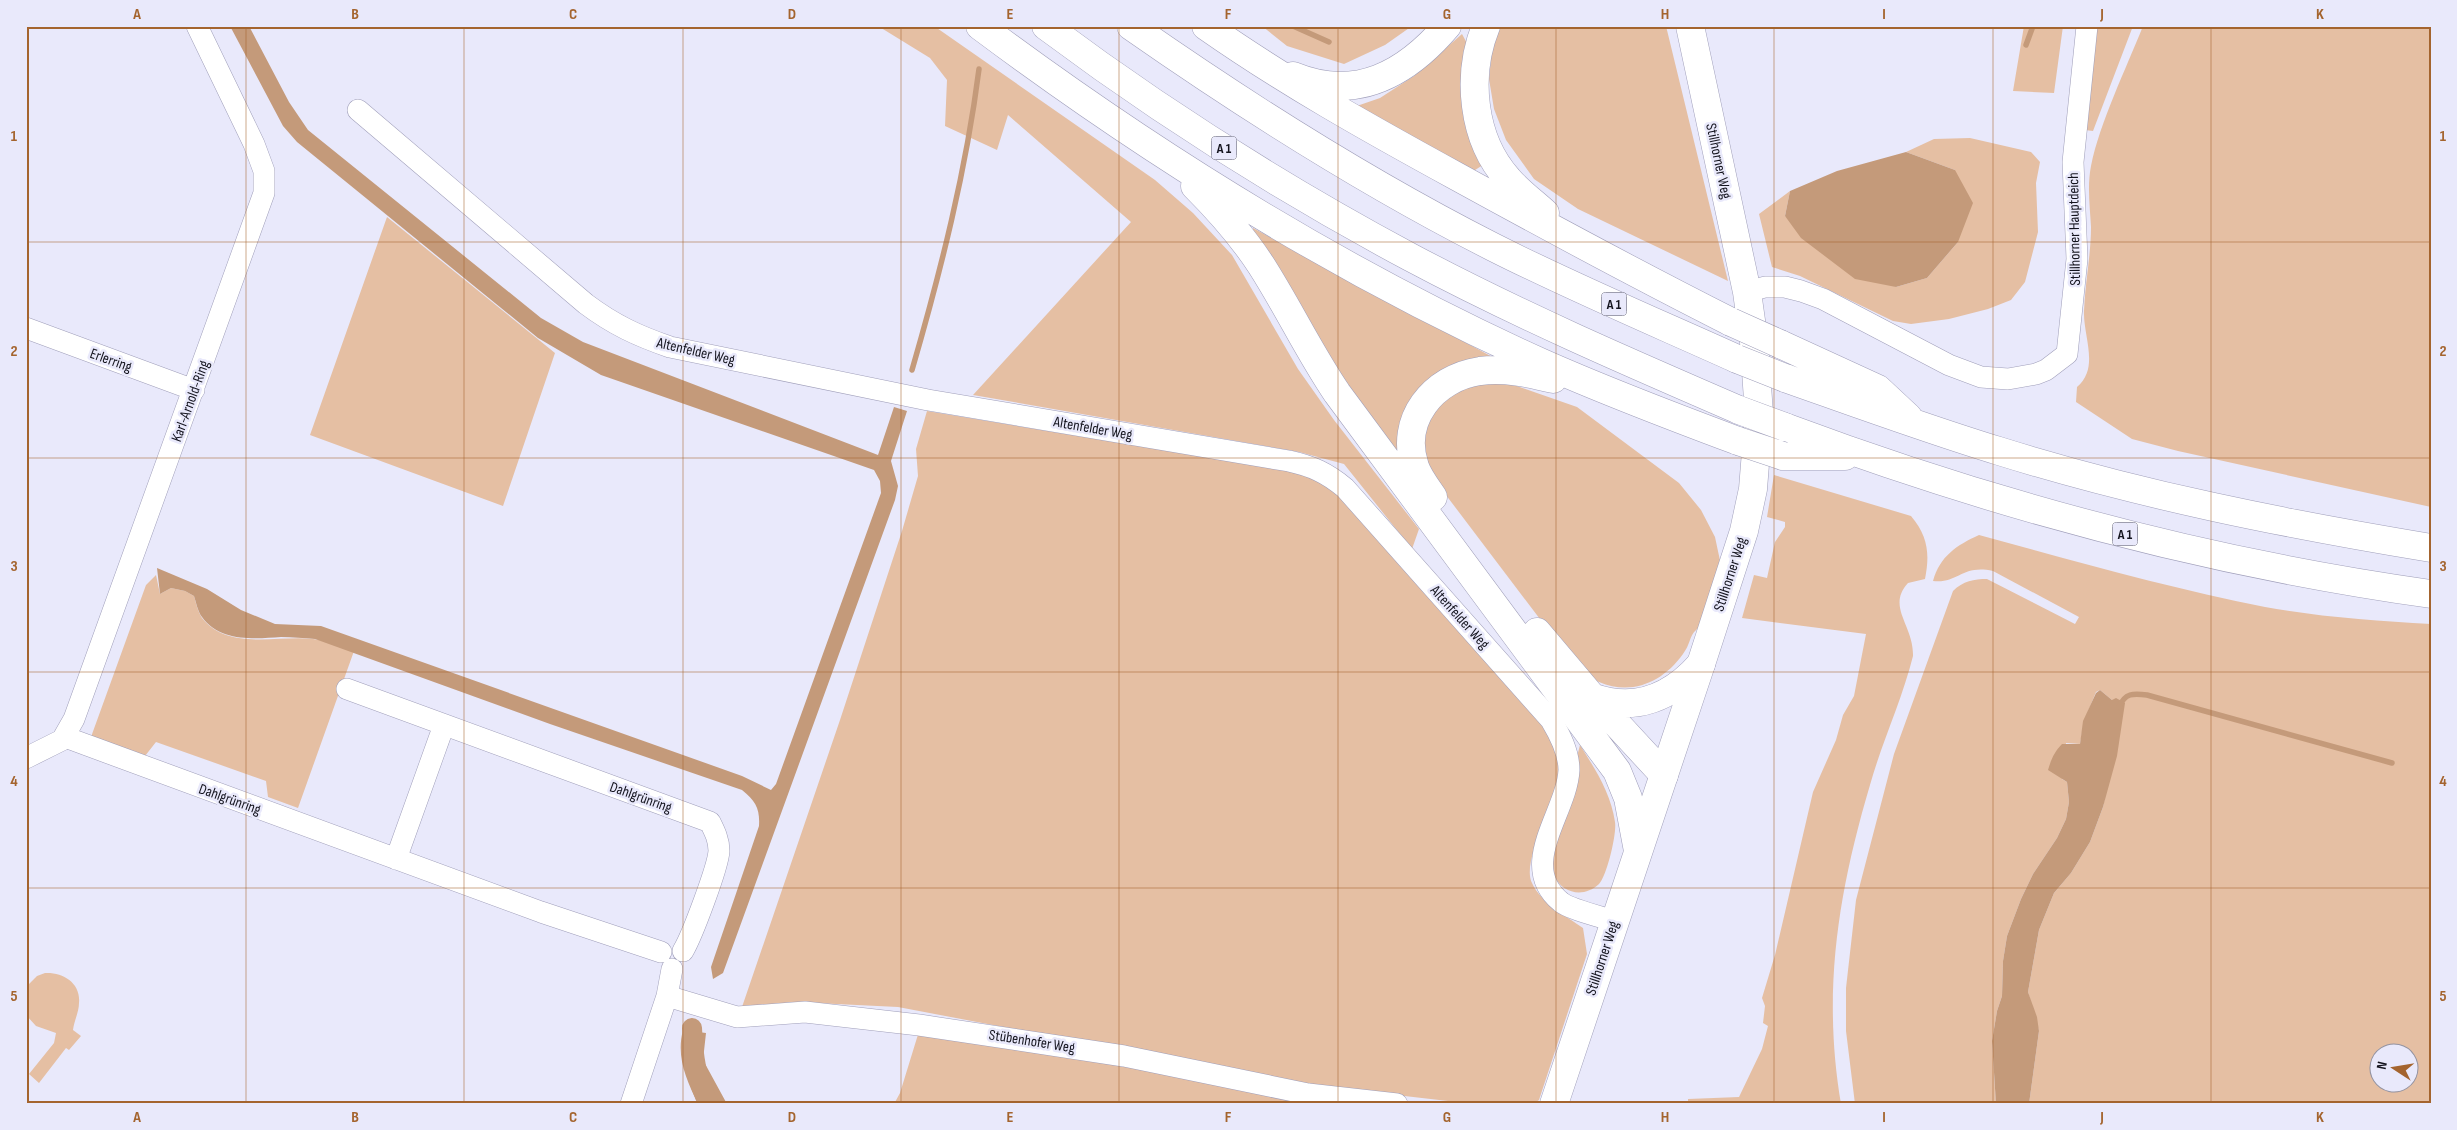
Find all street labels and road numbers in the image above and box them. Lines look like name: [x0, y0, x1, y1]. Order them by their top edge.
street label: Stillhorner Weg: [1701, 121, 1736, 201]
road number: A 1: [1212, 136, 1236, 160]
street label: Stillhorner Hauptdeich: [2064, 172, 2085, 286]
road number: A 1: [1602, 292, 1626, 316]
street label: Altenfelder Weg: [654, 333, 737, 370]
street label: Erlerring: [87, 344, 134, 377]
street label: Karl-Arnold-Ring: [167, 358, 214, 444]
street label: Altenfelder Weg: [1051, 412, 1134, 445]
road number: A 1: [2112, 522, 2138, 546]
street label: Stillhorner Weg: [1710, 535, 1751, 614]
street label: Altenfelder Weg: [1425, 581, 1493, 653]
street label: Dahlgrünring: [607, 777, 675, 817]
street label: Dahlgrünring: [196, 779, 264, 819]
street label: Stillhorner Weg: [1582, 919, 1623, 998]
street label: Stübenhofer Weg: [988, 1025, 1076, 1058]

